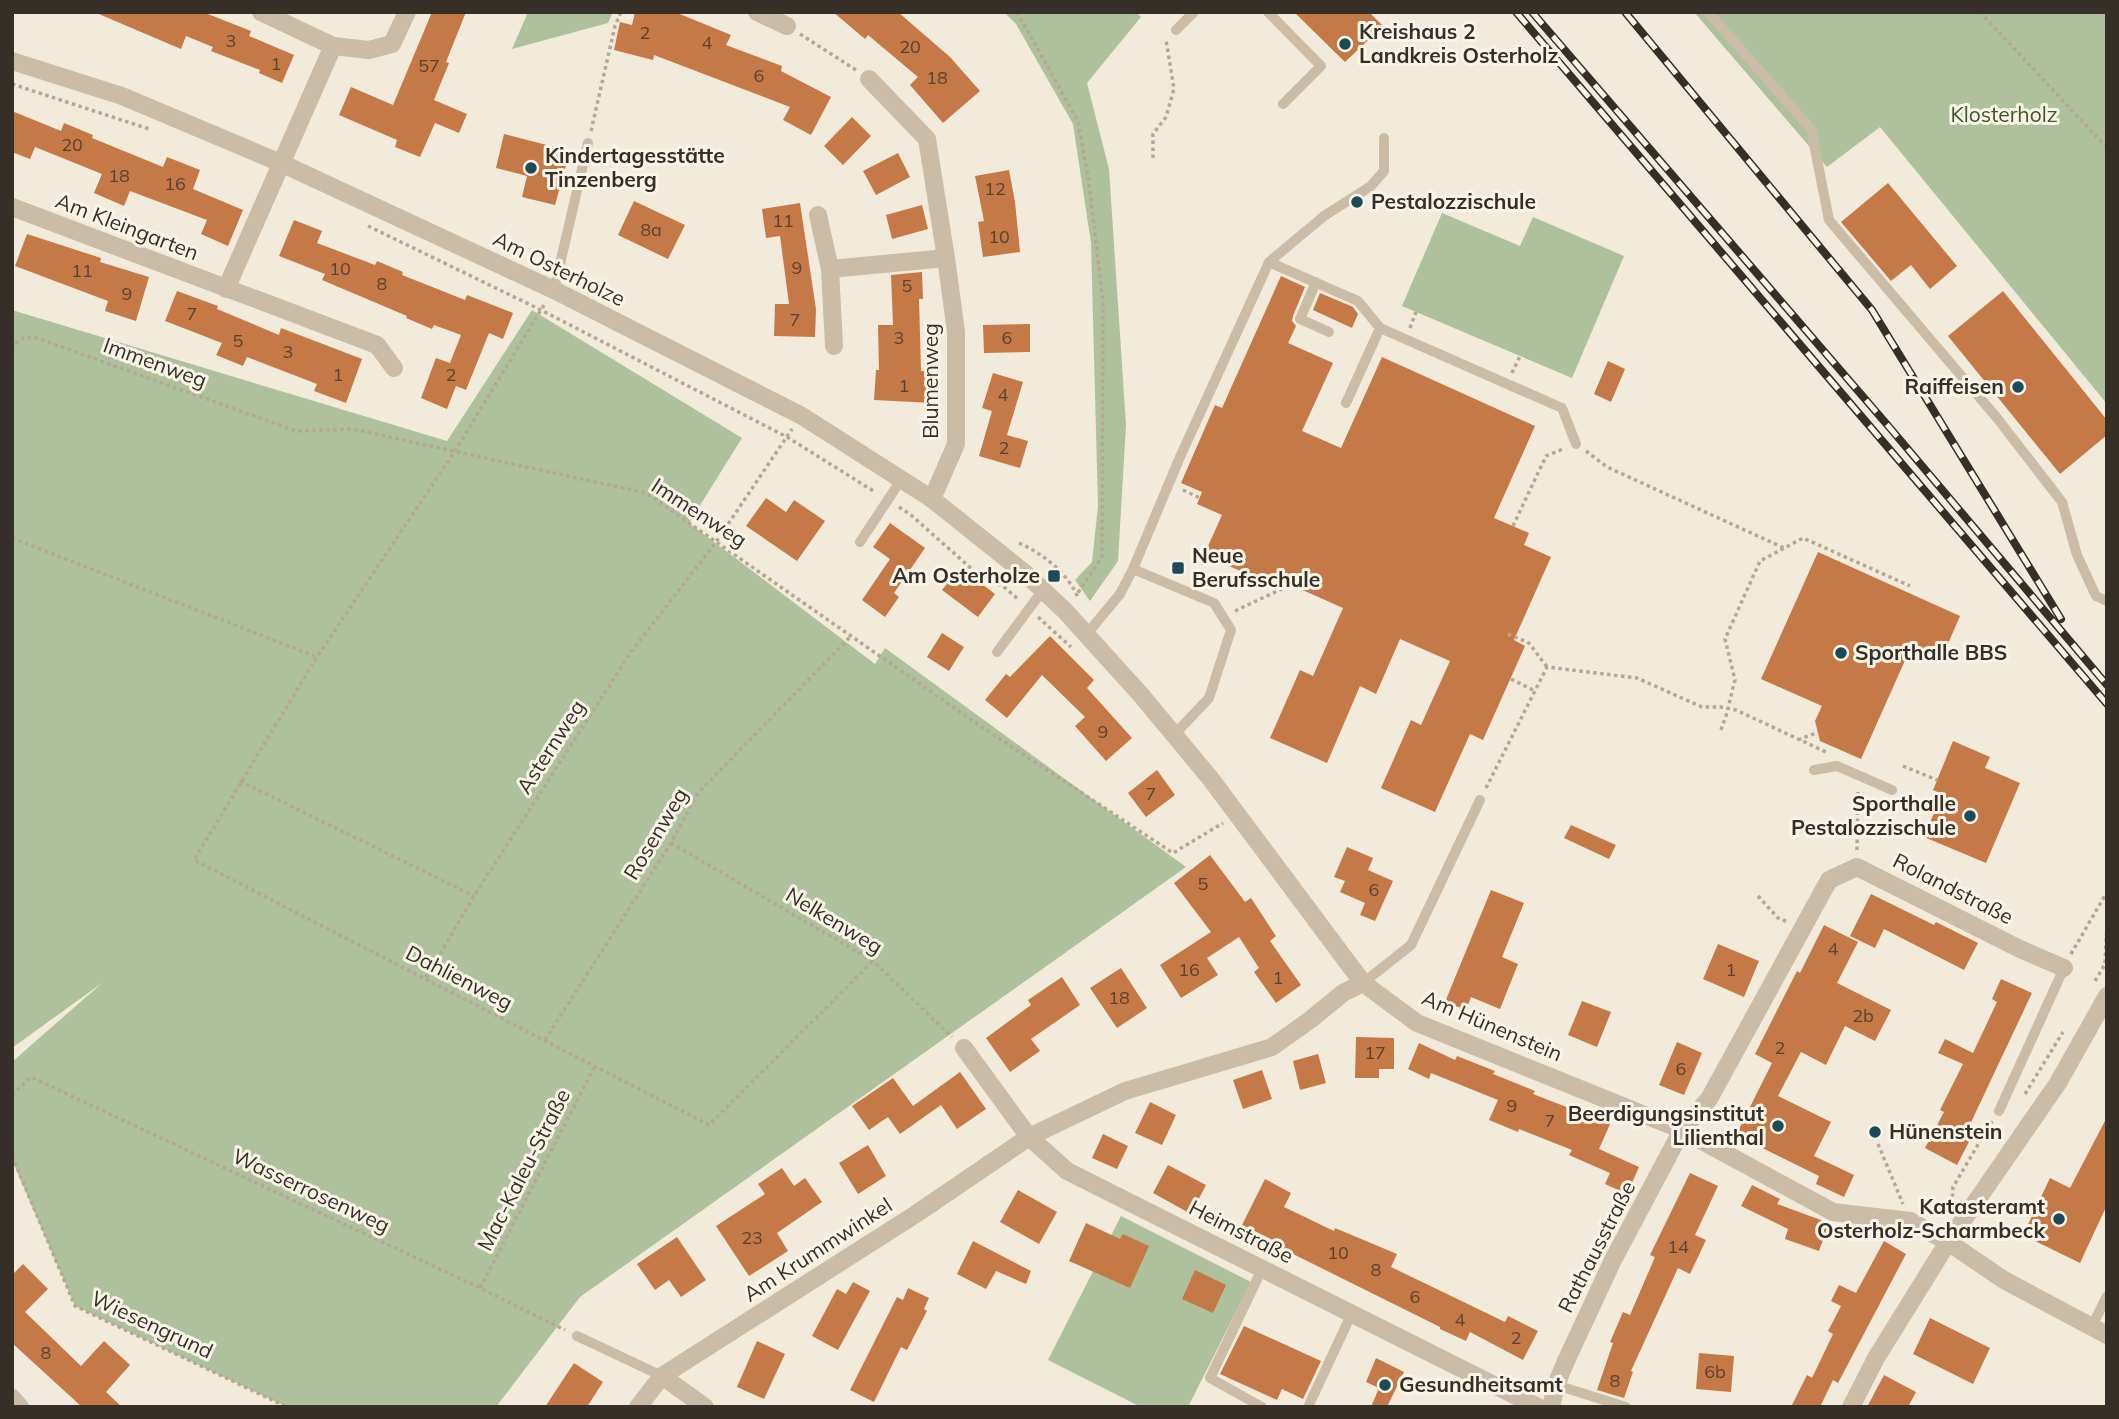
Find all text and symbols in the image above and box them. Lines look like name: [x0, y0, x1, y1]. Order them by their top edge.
place label: Kreishaus 2 Landkreis Osterholz: [1359, 18, 1559, 68]
house number: 2: [640, 21, 650, 44]
house number: 3: [226, 29, 236, 52]
house number: 4: [702, 31, 713, 54]
house number: 20: [899, 35, 921, 58]
marker: Kreishaus 2 Landkreis Osterholz: [1337, 36, 1353, 52]
house number: 1: [271, 52, 281, 75]
house number: 57: [418, 54, 440, 77]
house number: 6: [754, 64, 764, 87]
house number: 18: [926, 66, 948, 89]
park label: Klosterholz: [1950, 101, 2058, 127]
house number: 20: [61, 133, 83, 156]
place label: Kindertagesstätte Tinzenberg: [545, 142, 725, 192]
marker: Kindertagesstätte Tinzenberg: [523, 160, 539, 176]
house number: 18: [108, 164, 130, 187]
house number: 16: [164, 172, 186, 195]
house number: 12: [984, 177, 1006, 200]
street label: Am Kleingarten: [52, 187, 202, 265]
place label: Pestalozzischule: [1371, 188, 1536, 214]
marker: Pestalozzischule: [1349, 194, 1365, 210]
house number: 11: [772, 209, 794, 232]
house number: 8a: [640, 218, 662, 241]
street label: Am Osterholze: [489, 225, 630, 311]
house number: 10: [988, 225, 1010, 248]
house number: 9: [792, 256, 802, 279]
house number: 10: [329, 257, 351, 280]
house number: 11: [71, 259, 93, 282]
house number: 8: [377, 272, 387, 295]
house number: 5: [902, 274, 913, 297]
house number: 9: [122, 282, 132, 305]
house number: 7: [187, 302, 197, 325]
house number: 7: [790, 308, 800, 331]
street label: Blumenweg: [917, 323, 943, 439]
house number: 3: [894, 326, 904, 349]
house number: 6: [1002, 326, 1012, 349]
house number: 5: [233, 329, 244, 352]
street label: Immenweg: [100, 331, 211, 393]
house number: 3: [283, 340, 293, 363]
house number: 1: [333, 363, 343, 386]
house number: 2: [446, 363, 456, 386]
place label: Raiffeisen: [1904, 373, 2004, 399]
house number: 1: [899, 374, 909, 397]
marker: Raiffeisen: [2010, 379, 2026, 395]
house number: 4: [998, 383, 1009, 406]
house number: 2: [999, 436, 1009, 459]
street label: Immenweg: [647, 472, 752, 553]
place label: Neue Berufsschule: [1192, 542, 1320, 592]
marker: Neue Berufsschule: [1170, 560, 1186, 576]
place label: Am Osterholze: [892, 562, 1040, 588]
marker: Am Osterholze: [1046, 568, 1062, 584]
place label: Sporthalle BBS: [1855, 639, 2007, 665]
marker: Sporthalle BBS: [1833, 645, 1849, 661]
street label: Asternweg: [510, 695, 590, 798]
house number: 9: [1098, 720, 1108, 743]
house number: 7: [1146, 782, 1156, 805]
street label: Rosenweg: [618, 783, 693, 884]
place label: Sporthalle Pestalozzischule: [1791, 790, 1956, 840]
marker: Sporthalle Pestalozzischule: [1962, 808, 1978, 824]
street label: Rolandstraße: [1889, 847, 2018, 929]
house number: 5: [1198, 872, 1209, 895]
house number: 6: [1369, 878, 1379, 901]
street label: Nelkenweg: [781, 881, 888, 959]
house number: 4: [1828, 937, 1839, 960]
street label: Dahlienweg: [402, 939, 517, 1015]
house number: 16: [1178, 958, 1200, 981]
house number: 1: [1726, 958, 1736, 981]
house number: 1: [1273, 966, 1283, 989]
street label: Am Hünenstein: [1418, 984, 1566, 1066]
house number: 18: [1108, 986, 1130, 1009]
house number: 2b: [1852, 1004, 1874, 1027]
house number: 2: [1775, 1036, 1785, 1059]
house number: 17: [1364, 1041, 1386, 1064]
house number: 6: [1676, 1057, 1686, 1080]
street label: Mac-Kaleu-Straße: [471, 1084, 575, 1255]
house number: 9: [1507, 1094, 1517, 1117]
place label: Beerdigungsinstitut Lilienthal: [1568, 1100, 1764, 1150]
house number: 7: [1545, 1109, 1555, 1132]
marker: Beerdigungsinstitut Lilienthal: [1770, 1118, 1786, 1134]
place label: Hünenstein: [1889, 1118, 2003, 1144]
marker: Hünenstein: [1867, 1124, 1883, 1140]
street label: Wasserrosenweg: [229, 1142, 394, 1238]
street label: Rathausstraße: [1552, 1176, 1640, 1317]
street label: Am Krummwinkel: [738, 1192, 897, 1307]
place label: Katasteramt Osterholz-Scharmbeck: [1817, 1193, 2045, 1243]
street label: Heimstraße: [1185, 1194, 1298, 1268]
marker: Katasteramt Osterholz-Scharmbeck: [2051, 1211, 2067, 1227]
house number: 23: [741, 1226, 763, 1249]
house number: 14: [1667, 1235, 1689, 1258]
house number: 10: [1327, 1241, 1349, 1264]
house number: 8: [1371, 1258, 1381, 1281]
street label: Wiesengrund: [87, 1285, 217, 1364]
house number: 6: [1410, 1285, 1420, 1308]
house number: 4: [1455, 1308, 1466, 1331]
house number: 2: [1511, 1326, 1521, 1349]
house number: 8: [41, 1341, 51, 1364]
house number: 6b: [1704, 1360, 1726, 1383]
house number: 8: [1610, 1369, 1620, 1392]
place label: Gesundheitsamt: [1399, 1371, 1563, 1397]
marker: Gesundheitsamt: [1377, 1377, 1393, 1393]

